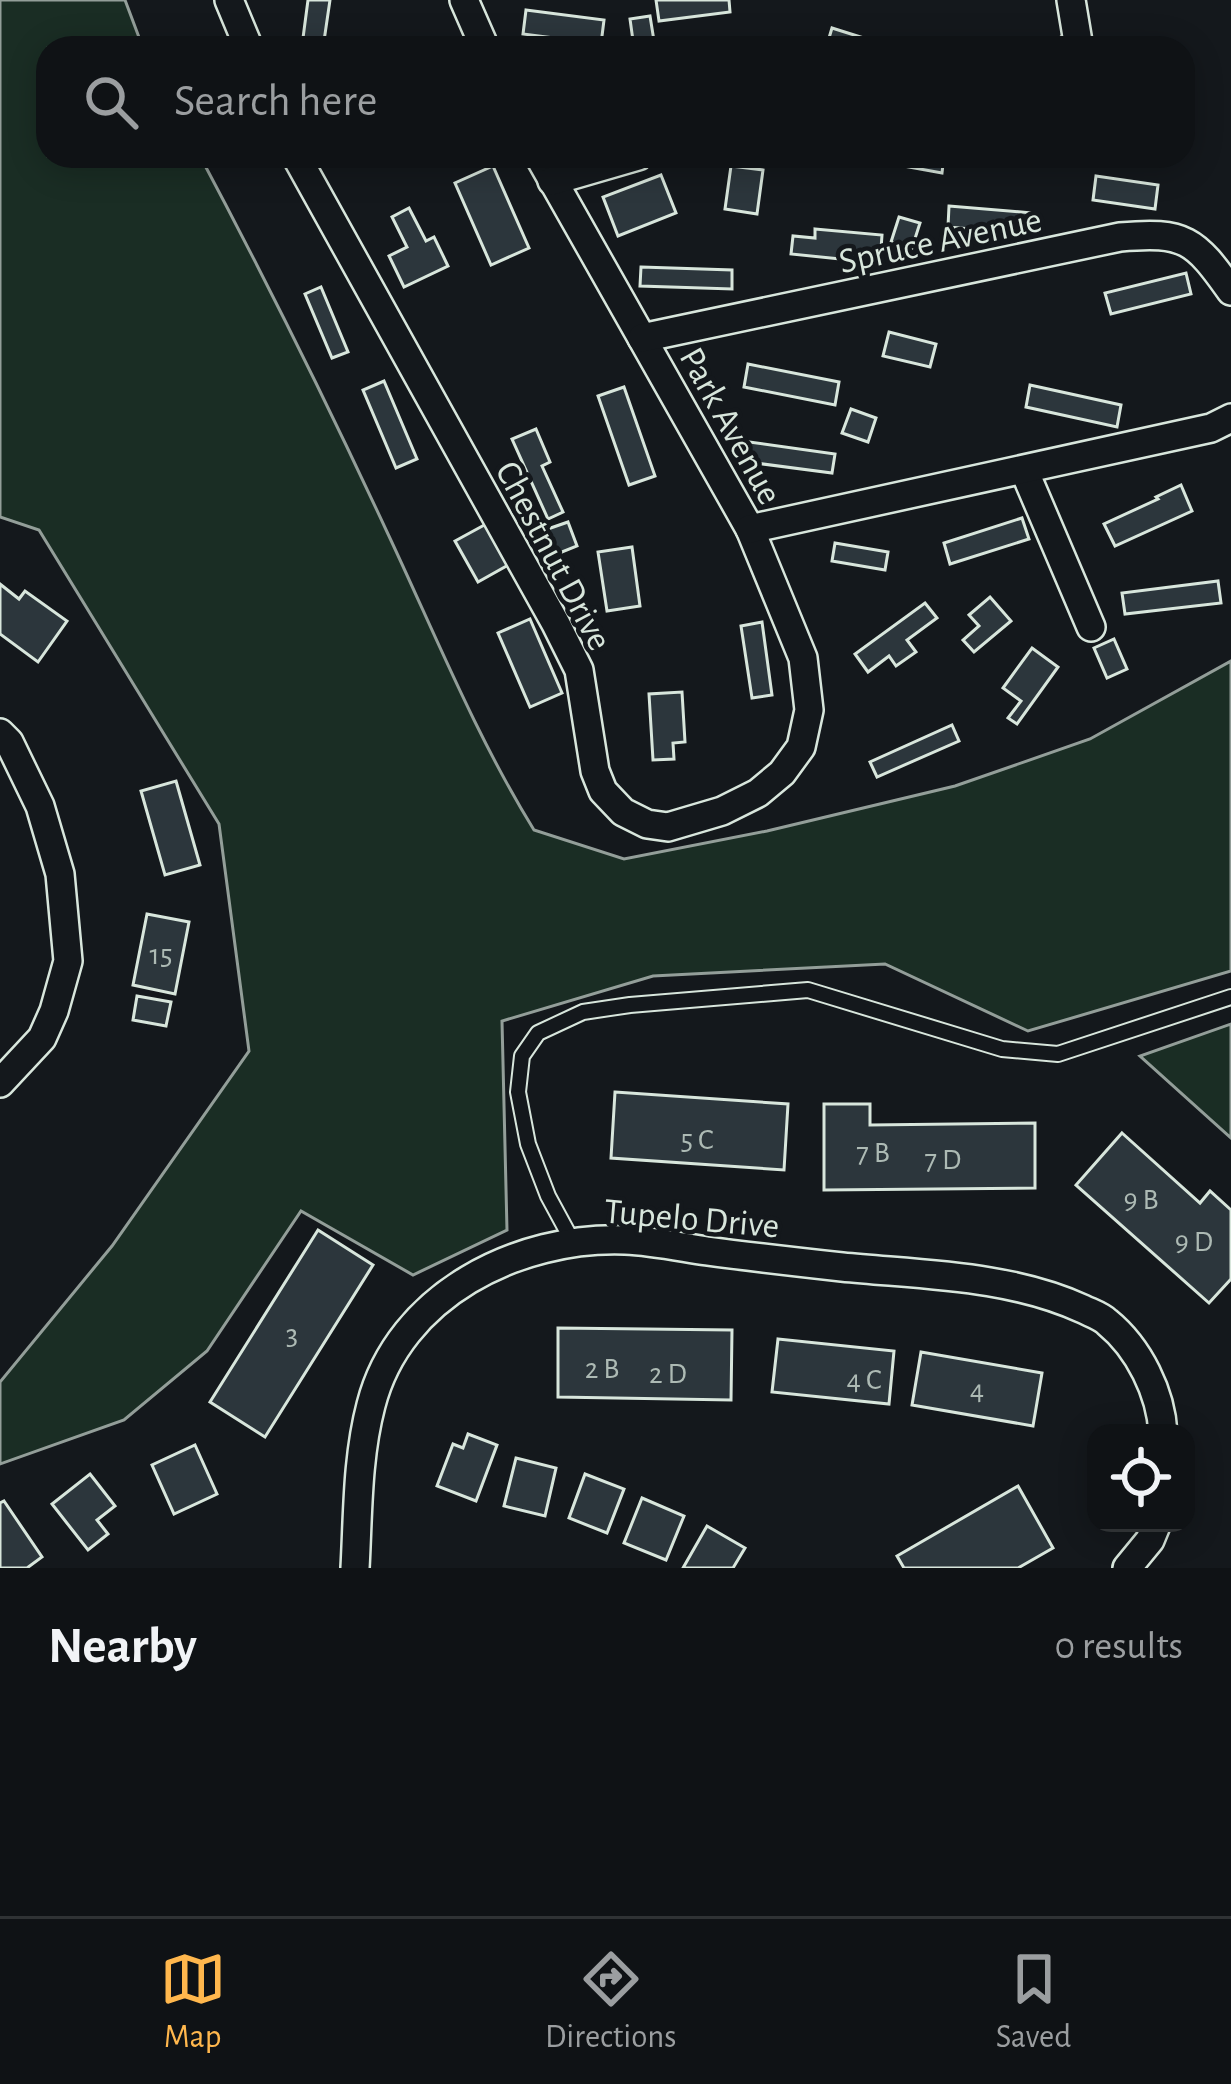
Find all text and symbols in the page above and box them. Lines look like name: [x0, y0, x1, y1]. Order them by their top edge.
search box: [36, 36, 1195, 168]
icon: search: [78, 69, 144, 135]
text: Search here: [174, 79, 377, 124]
street label: Spruce Avenue: [836, 202, 1045, 280]
street label: Park Avenue: [673, 342, 788, 510]
street label: Chestnut Drive: [488, 456, 618, 656]
house number: 15: [150, 940, 172, 970]
house number: 5 C: [680, 1125, 714, 1155]
house number: 7 B: [856, 1138, 890, 1168]
house number: 7 D: [925, 1145, 961, 1175]
house number: 9 B: [1123, 1185, 1159, 1215]
street label: Tupelo Drive: [603, 1193, 781, 1245]
house number: 9 D: [1175, 1227, 1213, 1257]
house number: 3: [286, 1320, 298, 1350]
house number: 2 B: [585, 1354, 619, 1384]
house number: 2 D: [649, 1359, 687, 1389]
house number: 4 C: [847, 1365, 881, 1395]
house number: 4: [970, 1375, 984, 1405]
map controls: [1087, 1424, 1195, 1532]
button: locate: [1087, 1424, 1195, 1532]
text: Nearby: [48, 1621, 197, 1672]
text: 0 results: [1055, 1627, 1183, 1666]
tab: Map: [160, 1946, 226, 2058]
tab: Directions: [545, 1946, 676, 2058]
tab: Saved: [996, 1946, 1071, 2058]

